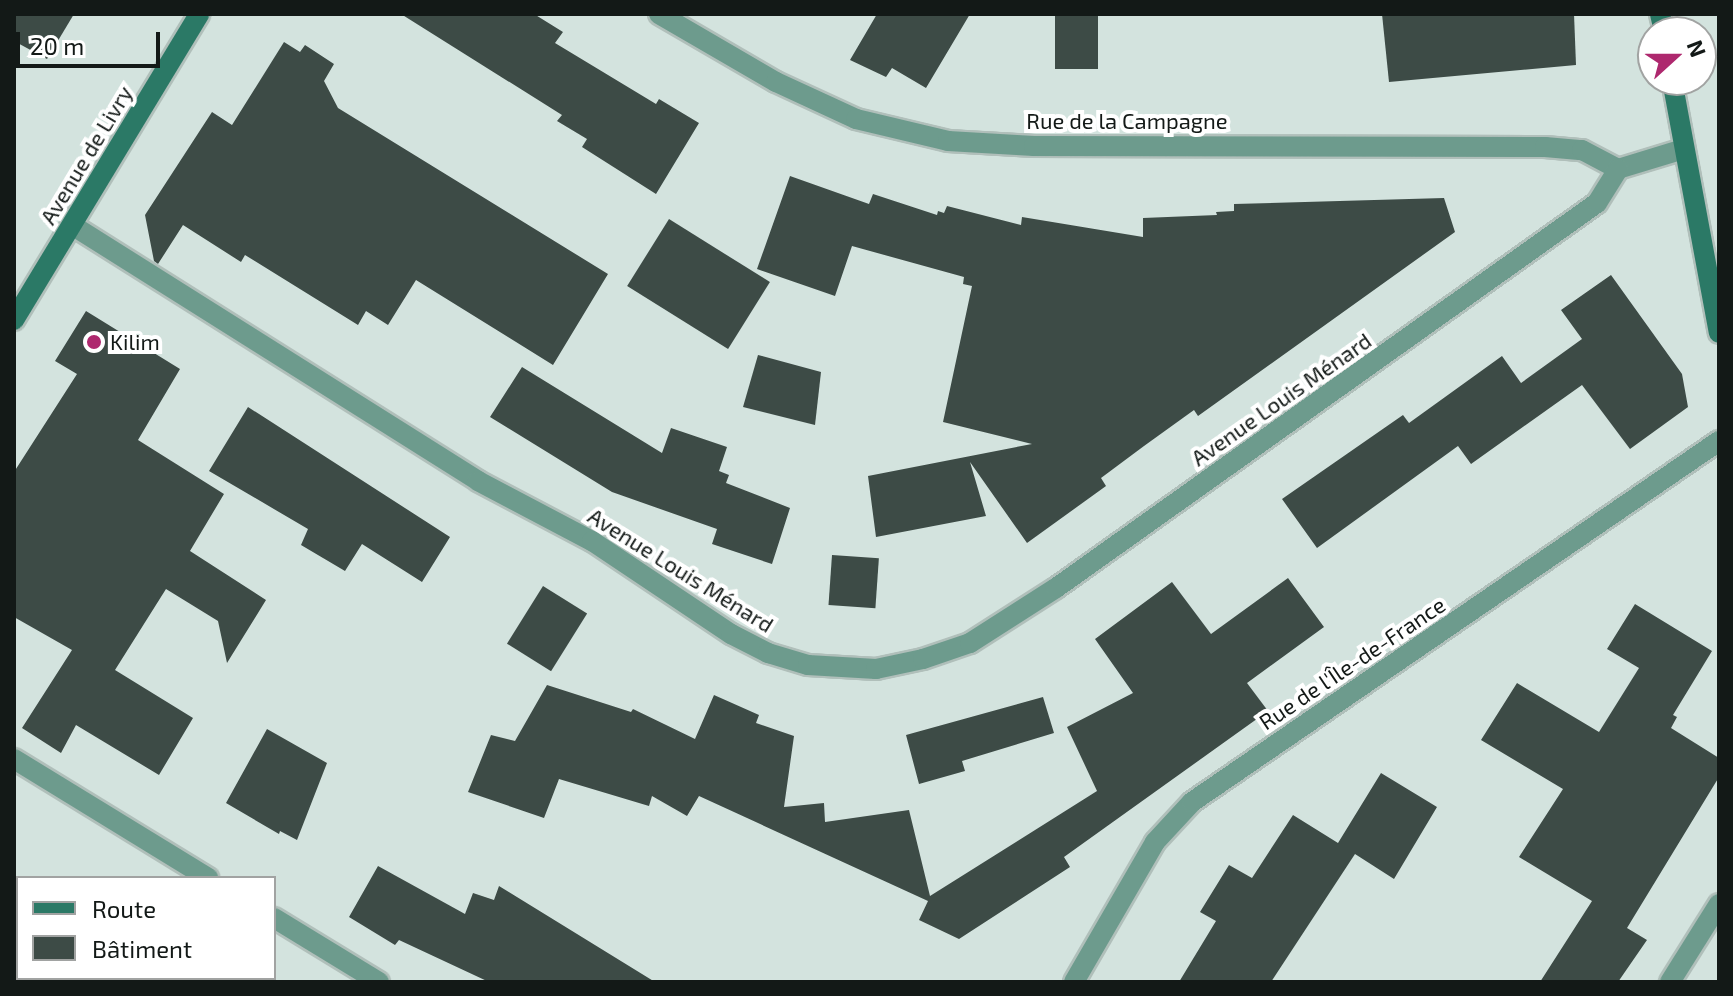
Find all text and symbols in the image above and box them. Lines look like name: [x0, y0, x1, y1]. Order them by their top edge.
scale bar: [20, 16, 164, 66]
north arrow: [1637, 16, 1717, 96]
text: 20 m: [30, 31, 84, 60]
text: N: [1683, 36, 1713, 60]
street label: Avenue de Livry: [34, 81, 138, 229]
street label: Rue de la Campagne: [1026, 108, 1228, 134]
street label: Avenue Louis Ménard: [1186, 327, 1376, 471]
place label: Kilim: [110, 329, 160, 355]
marker: Kilim: [85, 333, 103, 351]
street label: Avenue Louis Ménard: [583, 502, 779, 638]
street label: Rue de l'Île-de-France: [1254, 591, 1450, 735]
legend: [16, 876, 276, 980]
text: Route: [92, 894, 156, 923]
text: Bâtiment: [92, 934, 192, 963]

